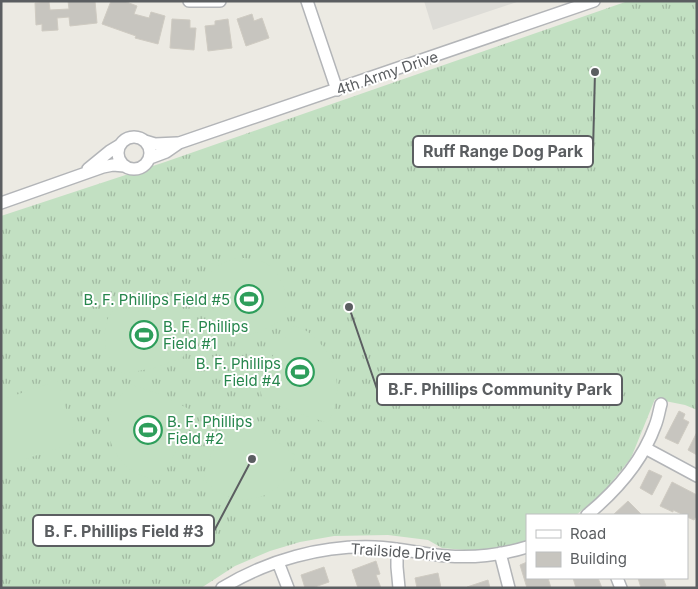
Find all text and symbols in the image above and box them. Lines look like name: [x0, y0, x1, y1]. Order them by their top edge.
street label: 4th Army Drive: [333, 47, 441, 99]
callout: Ruff Range Dog Park: [413, 136, 593, 167]
text: Ruff Range Dog Park: [423, 141, 584, 161]
sports icon: B. F. Phillips Field #5: [234, 284, 264, 314]
place label: B. F. Phillips Field #5: [84, 290, 230, 309]
place label: B. F. Phillips Field #1: [163, 317, 248, 353]
sports icon: B. F. Phillips Field #1: [129, 320, 159, 350]
place label: B. F. Phillips Field #4: [196, 354, 281, 390]
sports icon: B. F. Phillips Field #4: [285, 357, 315, 387]
callout: B.F. Phillips Community Park: [377, 374, 622, 405]
text: B.F. Phillips Community Park: [388, 379, 613, 399]
place label: B. F. Phillips Field #2: [167, 412, 252, 448]
sports icon: B. F. Phillips Field #2: [133, 415, 163, 445]
legend: [526, 514, 688, 579]
callout: B. F. Phillips Field #3: [33, 515, 214, 546]
text: B. F. Phillips Field #3: [44, 521, 204, 541]
text: Road: [570, 524, 606, 543]
street label: Trailside Drive: [350, 539, 452, 565]
text: Building: [570, 549, 627, 568]

